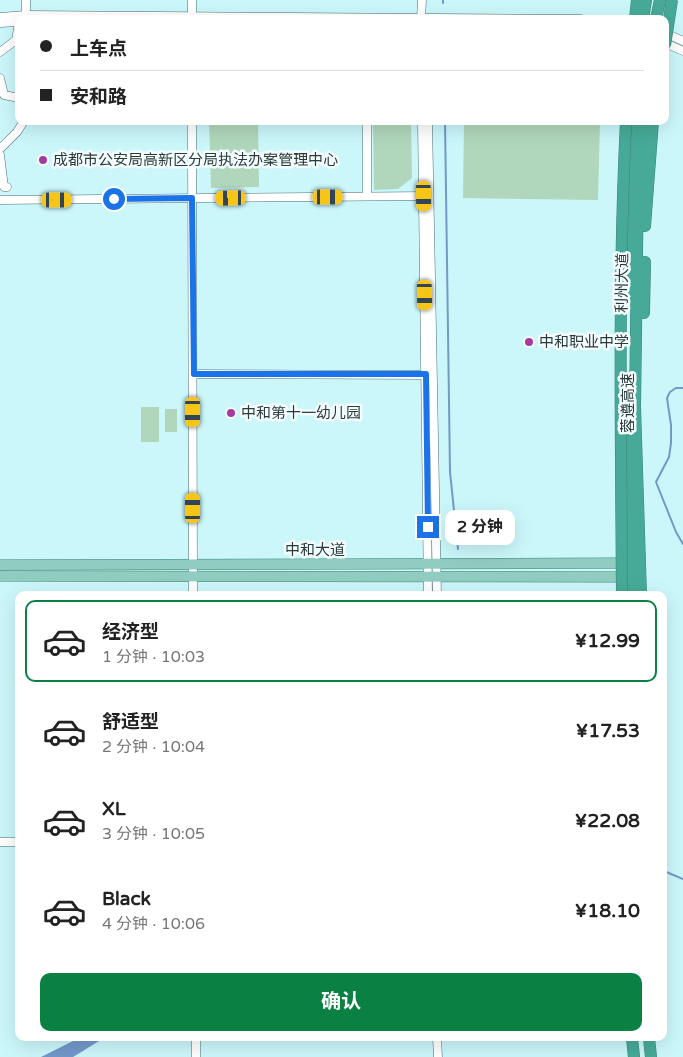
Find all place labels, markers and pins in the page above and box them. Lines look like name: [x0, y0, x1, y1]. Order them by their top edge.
place label: 成都市公安局高新区分局执法办案管理中心: [53, 151, 338, 169]
marker: 成都市公安局高新区分局执法办案管理中心: [37, 154, 49, 166]
place label: 中和职业中学: [539, 333, 629, 351]
marker: 中和职业中学: [523, 336, 535, 348]
place label: 中和第十一幼儿园: [241, 404, 361, 422]
marker: 中和第十一幼儿园: [225, 407, 237, 419]

